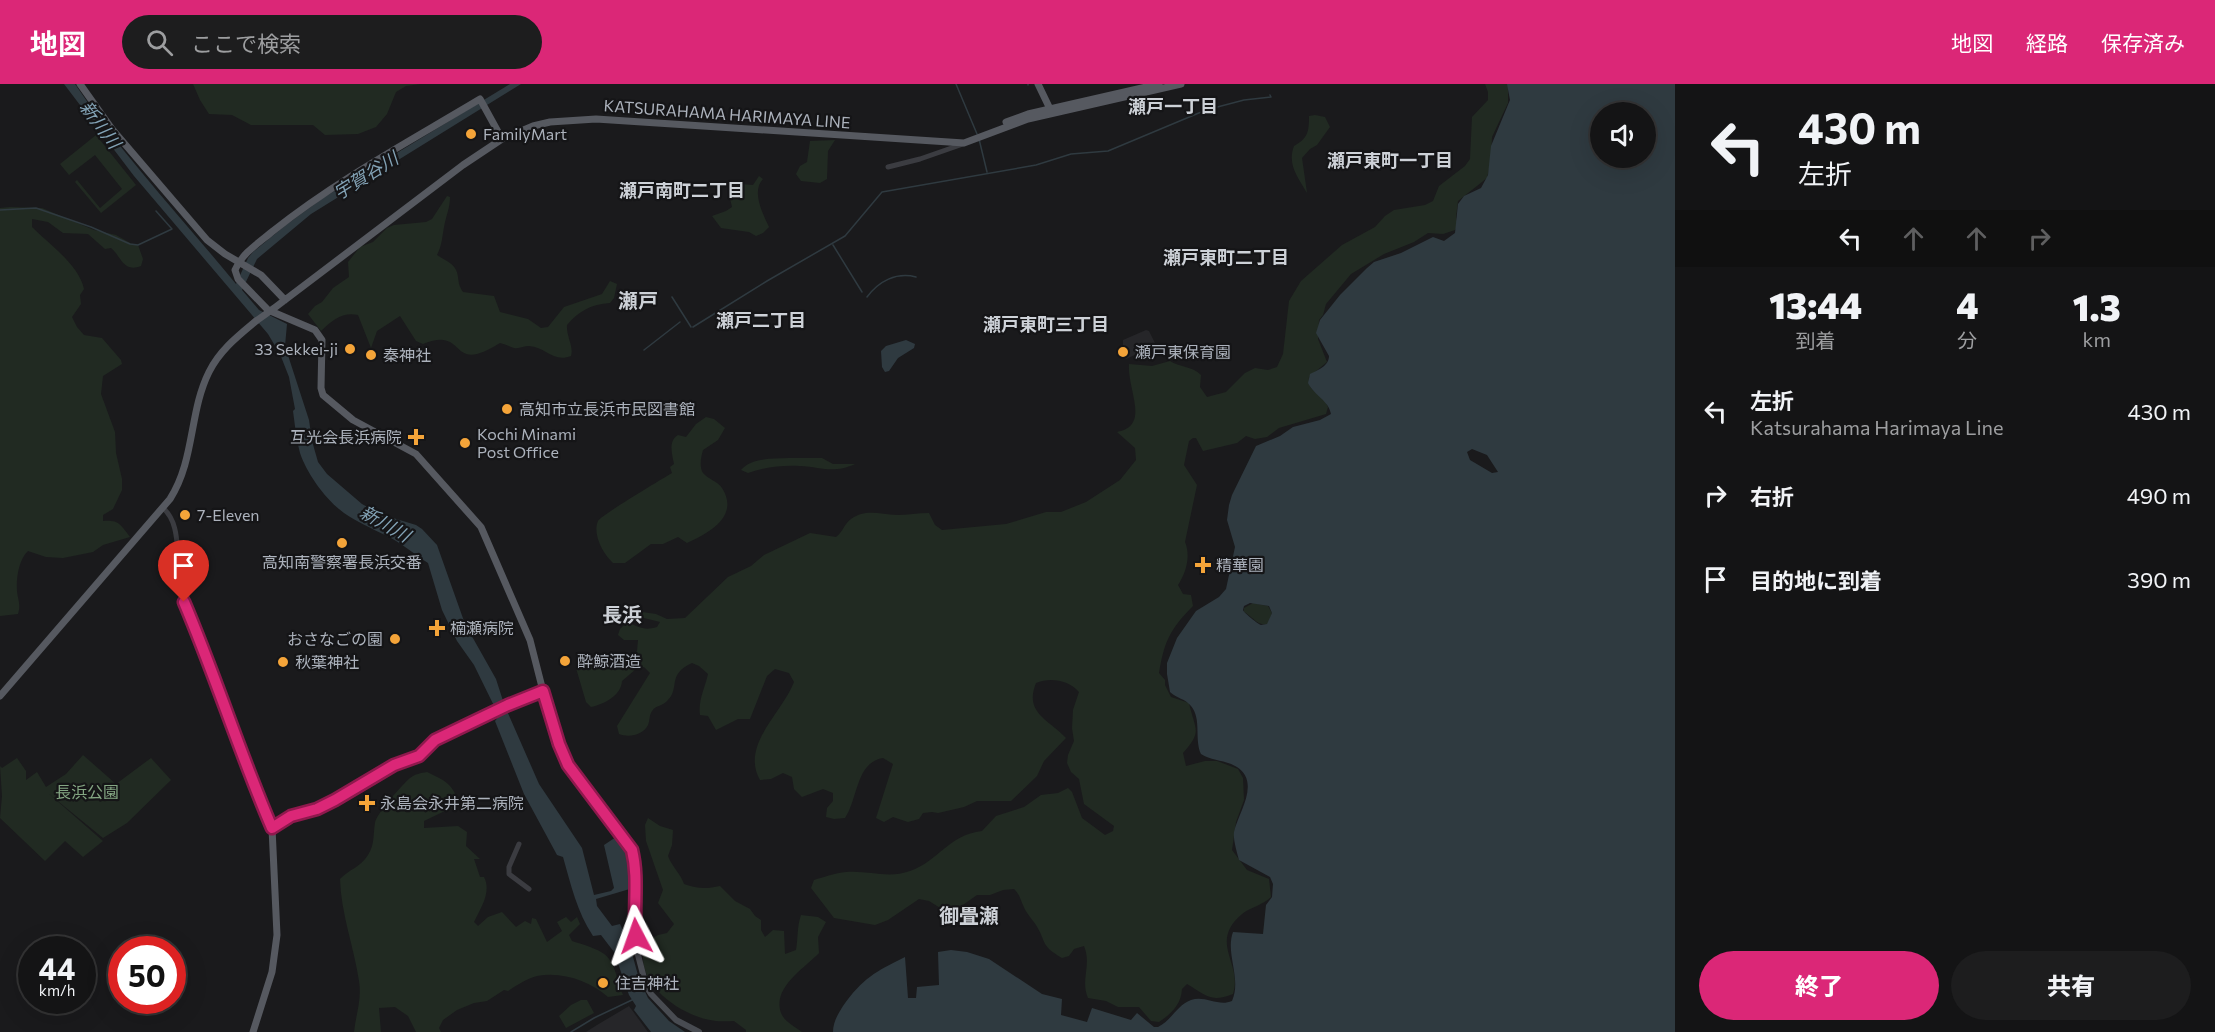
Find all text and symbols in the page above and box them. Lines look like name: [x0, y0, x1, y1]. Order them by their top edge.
search box: [122, 15, 542, 69]
text: 地図: [30, 26, 86, 60]
icon: search: [143, 26, 176, 59]
text: ここで検索: [191, 30, 301, 57]
text: 地図: [1951, 30, 1993, 55]
text: 経路: [2026, 30, 2068, 55]
text: 保存済み: [2101, 30, 2185, 55]
street label: KATSURAHAMA HARIMAYA LINE: [603, 95, 851, 132]
district label: 瀬戸一丁目: [1128, 95, 1218, 117]
water label: 新川川: [76, 96, 127, 154]
text: 430 m: [1798, 101, 1921, 153]
map controls: [1590, 102, 1656, 168]
button: sound: [1590, 102, 1656, 168]
icon: left: [1699, 108, 1777, 186]
place label: FamilyMart: [483, 124, 568, 143]
marker: FamilyMart: [464, 127, 478, 141]
water label: 宇賀谷川: [329, 146, 404, 204]
district label: 瀬戸東町一丁目: [1327, 149, 1453, 171]
text: 左折: [1798, 157, 1852, 190]
district label: 瀬戸南町二丁目: [619, 179, 745, 201]
icon: left: [1834, 222, 1867, 255]
icon: ahead: [1897, 222, 1930, 255]
icon: ahead: [1960, 222, 1993, 255]
icon: right: [2023, 222, 2056, 255]
district label: 瀬戸東町二丁目: [1163, 246, 1289, 268]
text: 13:44: [1769, 282, 1862, 326]
text: 4: [1956, 282, 1979, 326]
text: 1.3: [2073, 284, 2121, 328]
district label: 瀬戸: [618, 288, 658, 312]
district label: 瀬戸二丁目: [716, 309, 806, 331]
district label: 瀬戸東町三丁目: [983, 313, 1109, 335]
text: km: [2083, 327, 2111, 351]
text: 到着: [1796, 328, 1836, 352]
text: 分: [1957, 328, 1977, 352]
place label: 33 Sekkei-ji: [254, 339, 338, 358]
marker: 33 Sekkei-ji: [343, 342, 357, 356]
place label: 瀬戸東保育園: [1135, 342, 1231, 361]
place label: 秦神社: [383, 345, 431, 364]
marker: 瀬戸東保育園: [1116, 345, 1130, 359]
marker: 秦神社: [364, 348, 378, 362]
text: 左折: [1750, 387, 1794, 414]
icon: left: [1699, 395, 1732, 428]
text: 430 m: [2127, 398, 2191, 425]
place label: 高知市立長浜市民図書館: [519, 399, 695, 418]
marker: 高知市立長浜市民図書館: [500, 402, 514, 416]
text: Katsurahama Harimaya Line: [1750, 415, 2004, 439]
place label: Kochi Minami Post Office: [477, 424, 576, 461]
place label: 互光会長浜病院: [290, 427, 402, 446]
marker: 互光会長浜病院: [407, 428, 425, 446]
marker: Kochi Minami Post Office: [458, 436, 472, 450]
icon: right: [1699, 479, 1732, 512]
text: 490 m: [2127, 482, 2191, 509]
text: 右折: [1750, 483, 1794, 510]
water label: 新川川: [357, 500, 416, 547]
place label: 7-Eleven: [197, 505, 260, 524]
marker: 7-Eleven: [178, 508, 192, 522]
marker: 高知南警察署長浜交番: [335, 536, 349, 550]
pin: [158, 540, 209, 602]
icon: arrive: [167, 549, 200, 582]
place label: 高知南警察署長浜交番: [262, 552, 422, 571]
place label: 精華園: [1216, 555, 1264, 574]
marker: 精華園: [1194, 556, 1212, 574]
icon: arrive: [1699, 563, 1732, 596]
text: 390 m: [2127, 566, 2191, 593]
text: 目的地に到着: [1750, 567, 1882, 594]
district label: 長浜: [602, 602, 642, 626]
place label: 楠瀬病院: [450, 618, 514, 637]
marker: 楠瀬病院: [428, 619, 446, 637]
place label: おさなごの園: [287, 629, 383, 648]
marker: おさなごの園: [388, 632, 402, 646]
place label: 酔鯨酒造: [577, 651, 641, 670]
place label: 秋葉神社: [295, 652, 359, 671]
marker: 酔鯨酒造: [558, 654, 572, 668]
marker: 秋葉神社: [276, 655, 290, 669]
park label: 長浜公園: [55, 782, 119, 801]
place label: 永島会永井第二病院: [380, 793, 524, 812]
marker: 永島会永井第二病院: [358, 794, 376, 812]
district label: 御畳瀬: [939, 903, 999, 927]
position arrow: [604, 904, 668, 968]
speed limit sign: 50: [108, 936, 186, 1014]
text: 44: [39, 949, 75, 986]
button: 終了: [1699, 951, 1939, 1020]
button: 共有: [1951, 951, 2191, 1020]
place label: 住吉神社: [615, 973, 679, 992]
marker: 住吉神社: [596, 976, 610, 990]
text: km/h: [39, 981, 75, 999]

